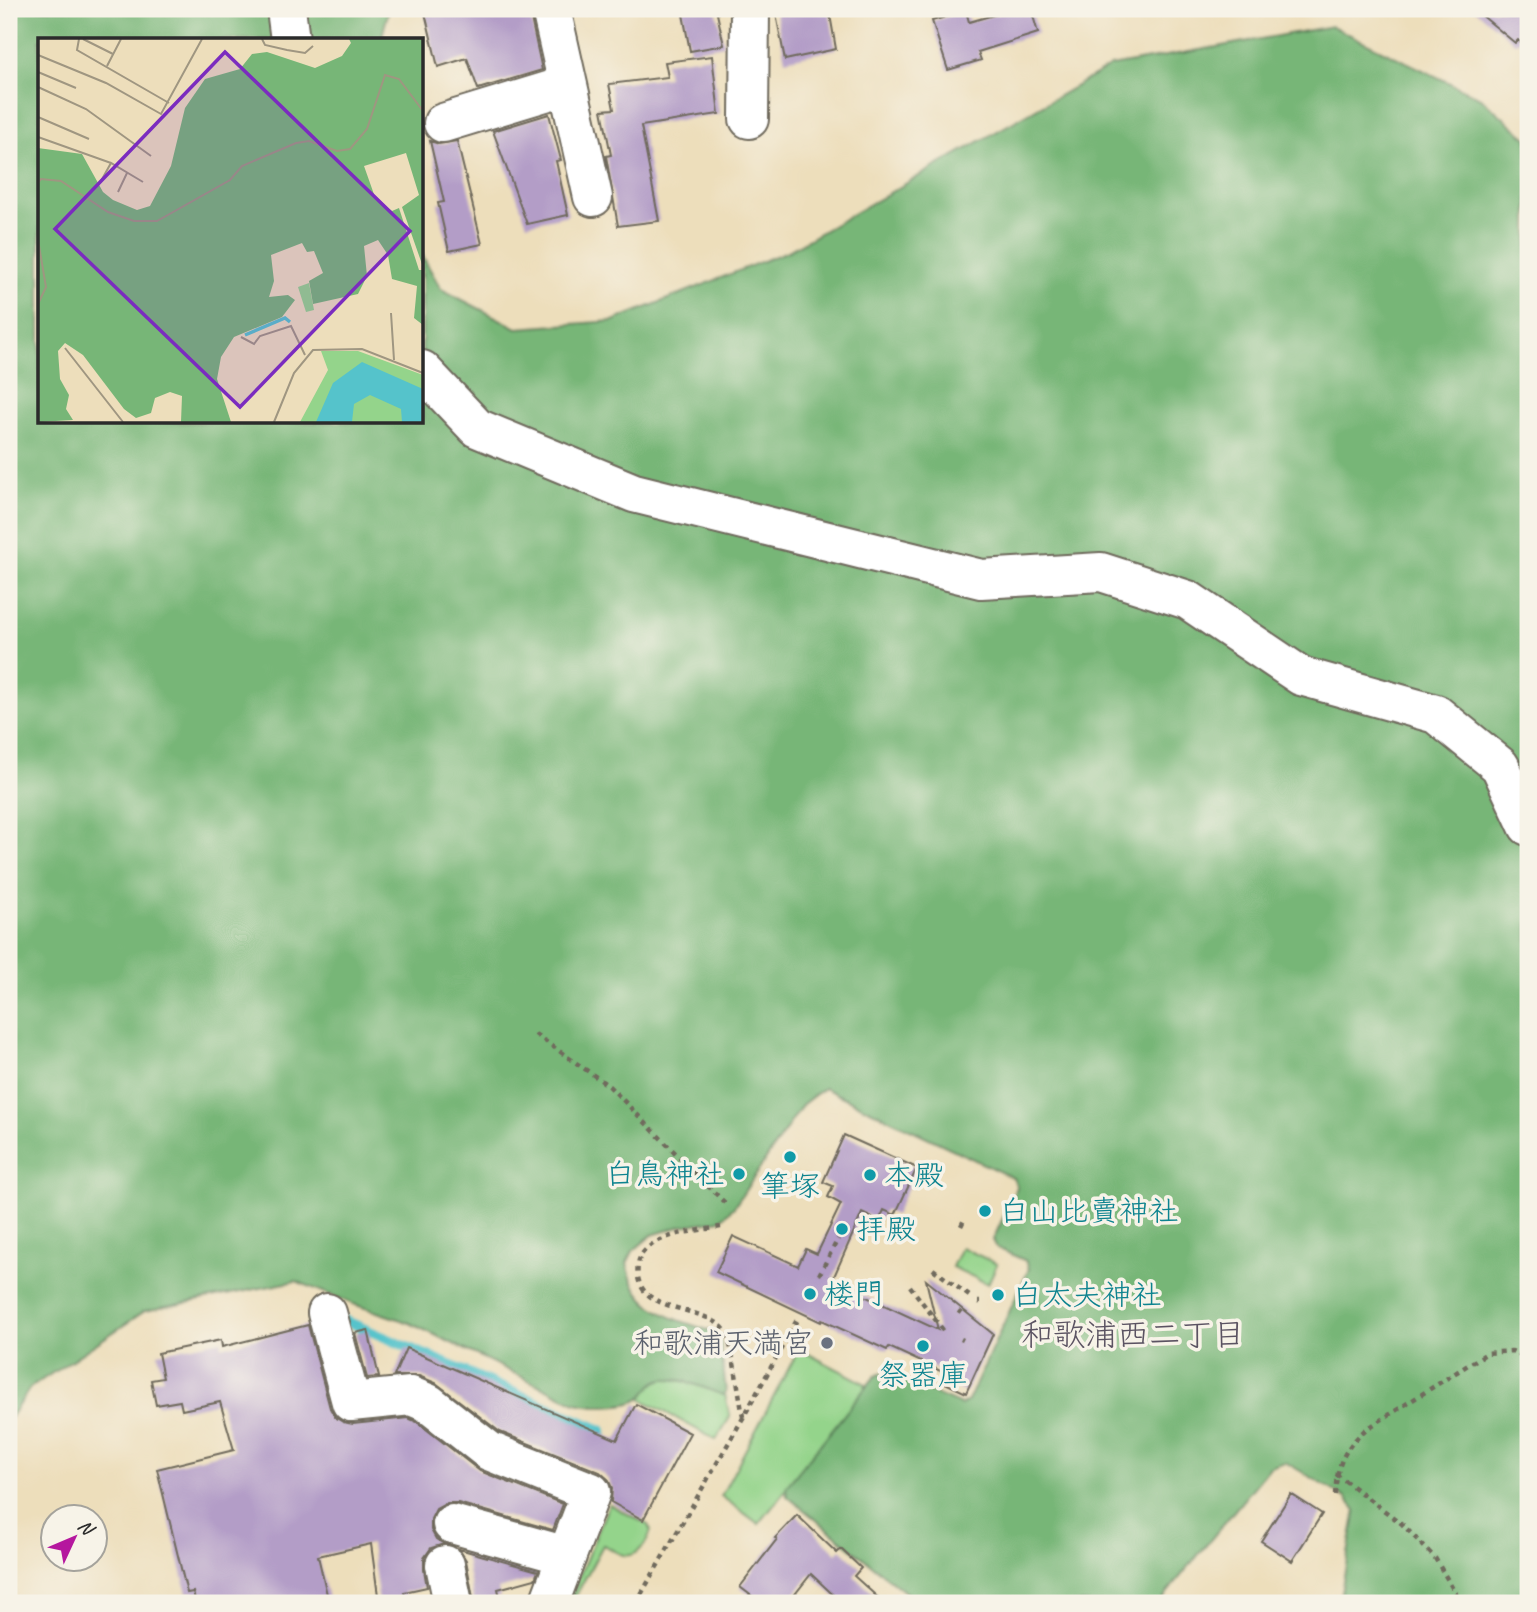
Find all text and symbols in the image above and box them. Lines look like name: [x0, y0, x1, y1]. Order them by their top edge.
inset map: [38, 38, 424, 424]
marker: 筆塚: [782, 1149, 798, 1165]
place label: 白鳥神社: [605, 1155, 725, 1193]
place label: 本殿: [884, 1156, 944, 1194]
marker: 白鳥神社: [731, 1166, 747, 1182]
place label: 筆塚: [760, 1167, 820, 1205]
marker: 本殿: [862, 1167, 878, 1183]
place label: 白山比賣神社: [999, 1192, 1179, 1230]
marker: 白山比賣神社: [977, 1203, 993, 1219]
place label: 拝殿: [856, 1210, 916, 1248]
marker: 拝殿: [834, 1221, 850, 1237]
place label: 楼門: [824, 1275, 884, 1313]
place label: 白太夫神社: [1012, 1276, 1162, 1314]
marker: 楼門: [802, 1286, 818, 1302]
marker: 白太夫神社: [990, 1287, 1006, 1303]
district label: 和歌浦西二丁目: [1021, 1314, 1245, 1355]
place label: 和歌浦天満宮: [633, 1324, 813, 1362]
marker: 和歌浦天満宮: [819, 1335, 835, 1351]
marker: 祭器庫: [915, 1338, 931, 1354]
place label: 祭器庫: [878, 1356, 968, 1394]
north arrow: [38, 1504, 108, 1574]
text: N: [73, 1514, 100, 1542]

